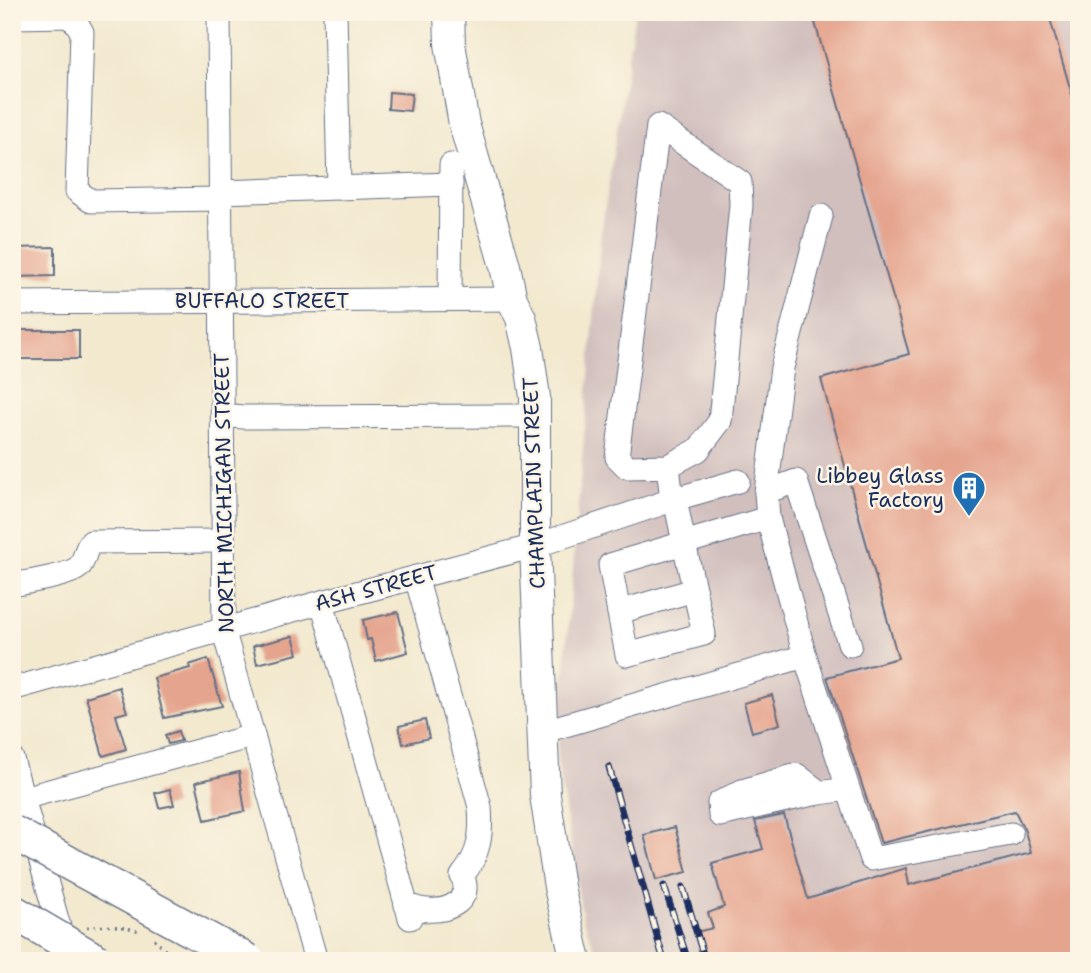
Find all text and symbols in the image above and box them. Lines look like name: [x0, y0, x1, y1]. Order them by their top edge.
street label: BUFFALO STREET: [175, 287, 349, 315]
street label: NORTH MICHIGAN STREET: [208, 353, 240, 633]
street label: CHAMPLAIN STREET: [516, 377, 552, 589]
place label: Libbey Glass Factory: [816, 462, 944, 514]
building icon: Libbey Glass Factory: [950, 469, 988, 518]
street label: ASH STREET: [312, 558, 440, 618]

